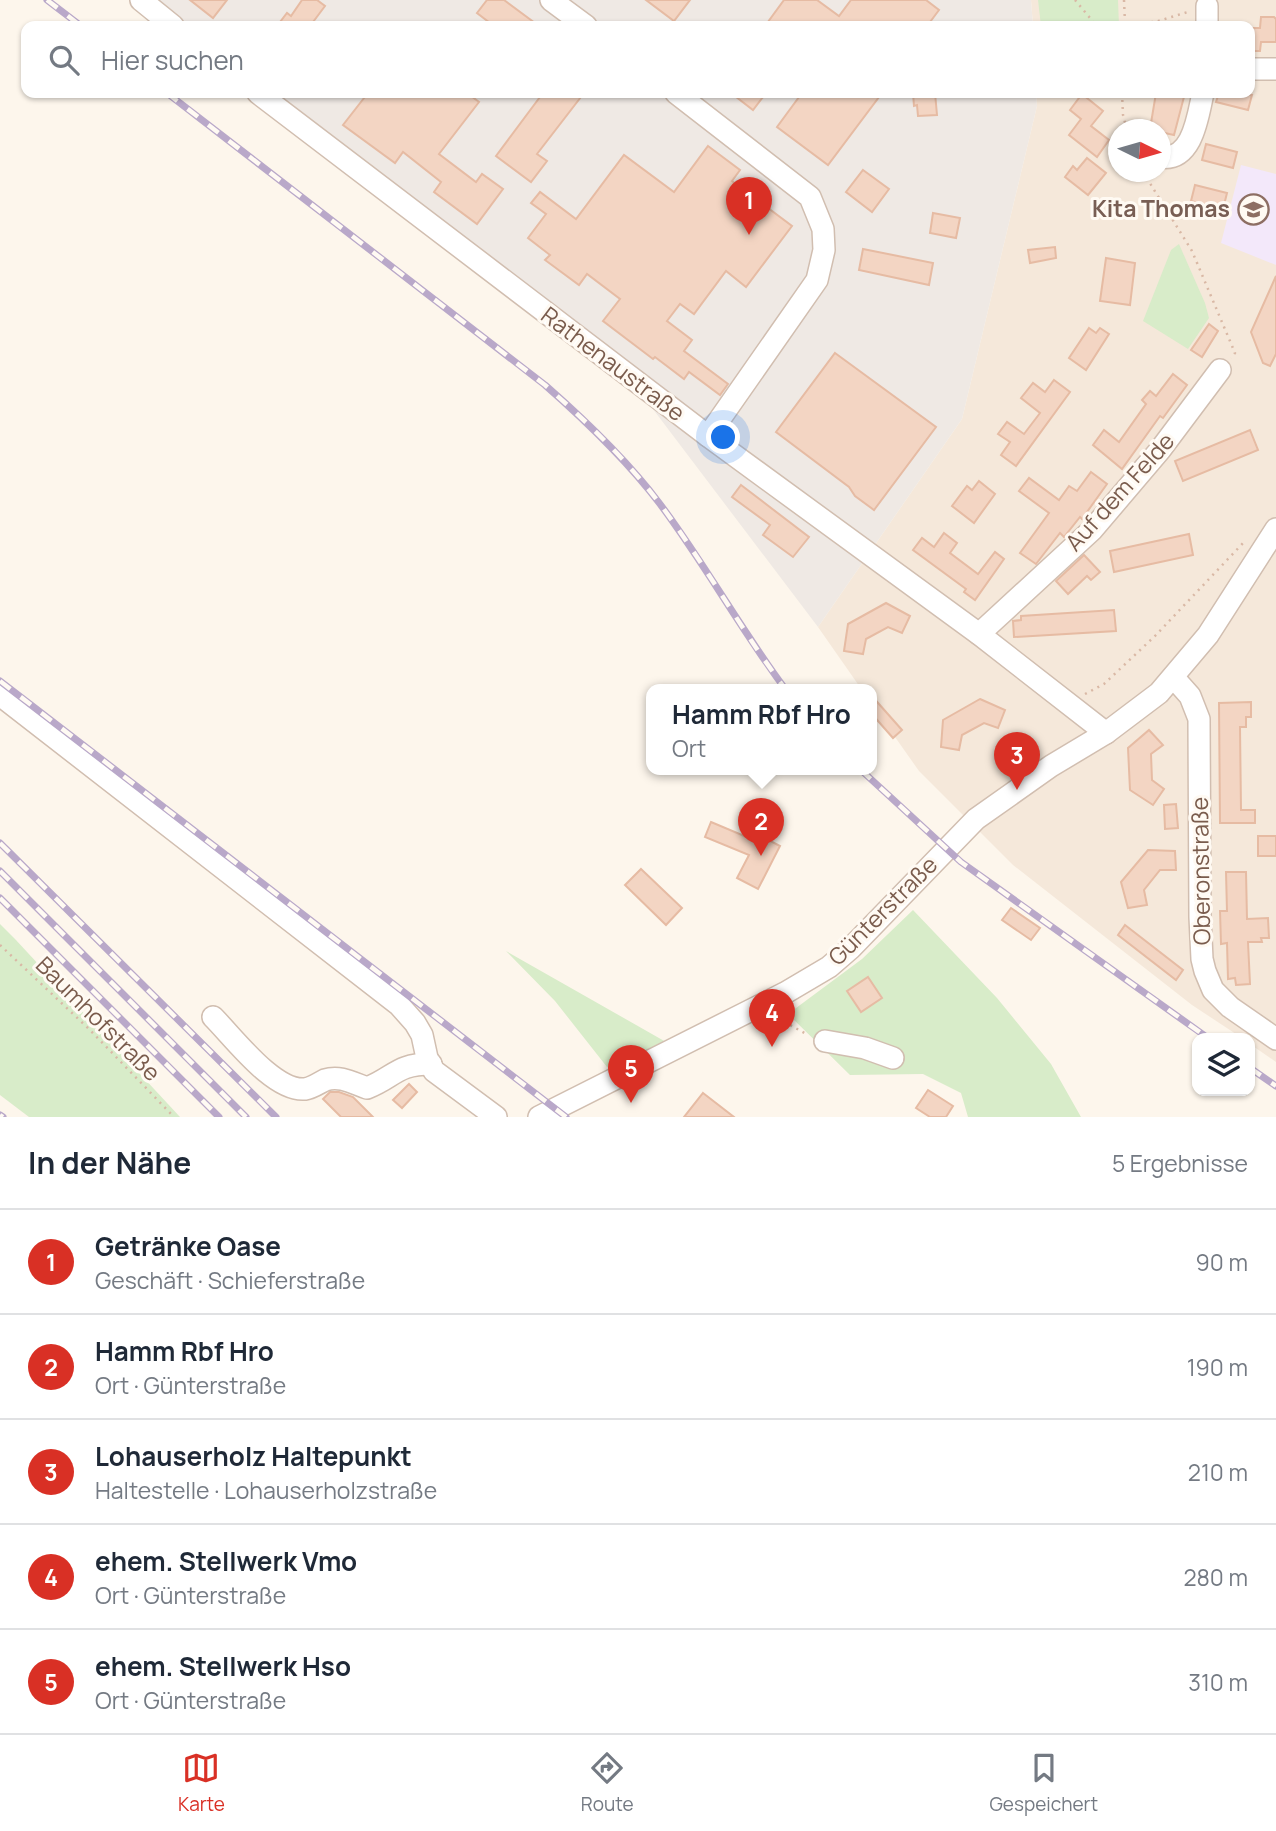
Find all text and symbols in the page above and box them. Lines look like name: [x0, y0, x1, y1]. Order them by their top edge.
search box: [21, 21, 1255, 98]
icon: search: [45, 41, 83, 79]
text: Hier suchen: [101, 42, 244, 78]
north arrow: [1108, 119, 1171, 182]
pin: 1: [726, 177, 772, 235]
place label: Kita Thomas: [1092, 192, 1230, 224]
school or university icon: Kita Thomas: [1236, 192, 1270, 226]
street label: Rathenaustraße: [535, 299, 692, 428]
your location: [706, 420, 740, 454]
street label: Auf dem Felde: [1058, 425, 1181, 557]
popup: [646, 684, 877, 775]
text: Hamm Rbf Hro: [672, 696, 851, 732]
text: Ort: [672, 732, 706, 764]
pin: 3: [994, 732, 1040, 790]
street label: Oberonstraße: [1183, 797, 1217, 945]
pin: 2: [738, 798, 784, 856]
street label: Günterstraße: [821, 849, 944, 972]
street label: Baumhofstraße: [29, 949, 168, 1088]
pin: 4: [749, 989, 795, 1047]
map controls: [1192, 1033, 1255, 1096]
button: layers: [1192, 1033, 1255, 1096]
pin: 5: [608, 1045, 654, 1103]
text: In der Nähe: [28, 1142, 191, 1183]
text: 5 Ergebnisse: [1112, 1147, 1248, 1179]
text: Getränke Oase: [95, 1228, 281, 1264]
text: 1: [46, 1246, 56, 1278]
text: 90 m: [1196, 1246, 1248, 1278]
text: Geschäft · Schieferstraße: [95, 1264, 365, 1296]
text: Hamm Rbf Hro: [95, 1333, 274, 1369]
text: 2: [44, 1351, 58, 1383]
text: 190 m: [1187, 1351, 1248, 1383]
text: Ort · Günterstraße: [95, 1369, 286, 1401]
text: Lohauserholz Haltepunkt: [95, 1438, 412, 1474]
text: 3: [44, 1456, 58, 1488]
text: 210 m: [1188, 1456, 1248, 1488]
text: Haltestelle · Lohauserholzstraße: [95, 1474, 437, 1506]
text: ehem. Stellwerk Vmo: [95, 1543, 357, 1579]
text: 4: [44, 1561, 58, 1593]
text: 280 m: [1183, 1561, 1248, 1593]
text: Ort · Günterstraße: [95, 1579, 286, 1611]
text: ehem. Stellwerk Hso: [95, 1648, 351, 1684]
text: 5: [44, 1666, 58, 1698]
text: 310 m: [1188, 1666, 1248, 1698]
text: Ort · Günterstraße: [95, 1684, 286, 1716]
tab: Karte: [178, 1749, 225, 1817]
tab: Route: [581, 1749, 634, 1817]
tab: Gespeichert: [989, 1749, 1098, 1817]

